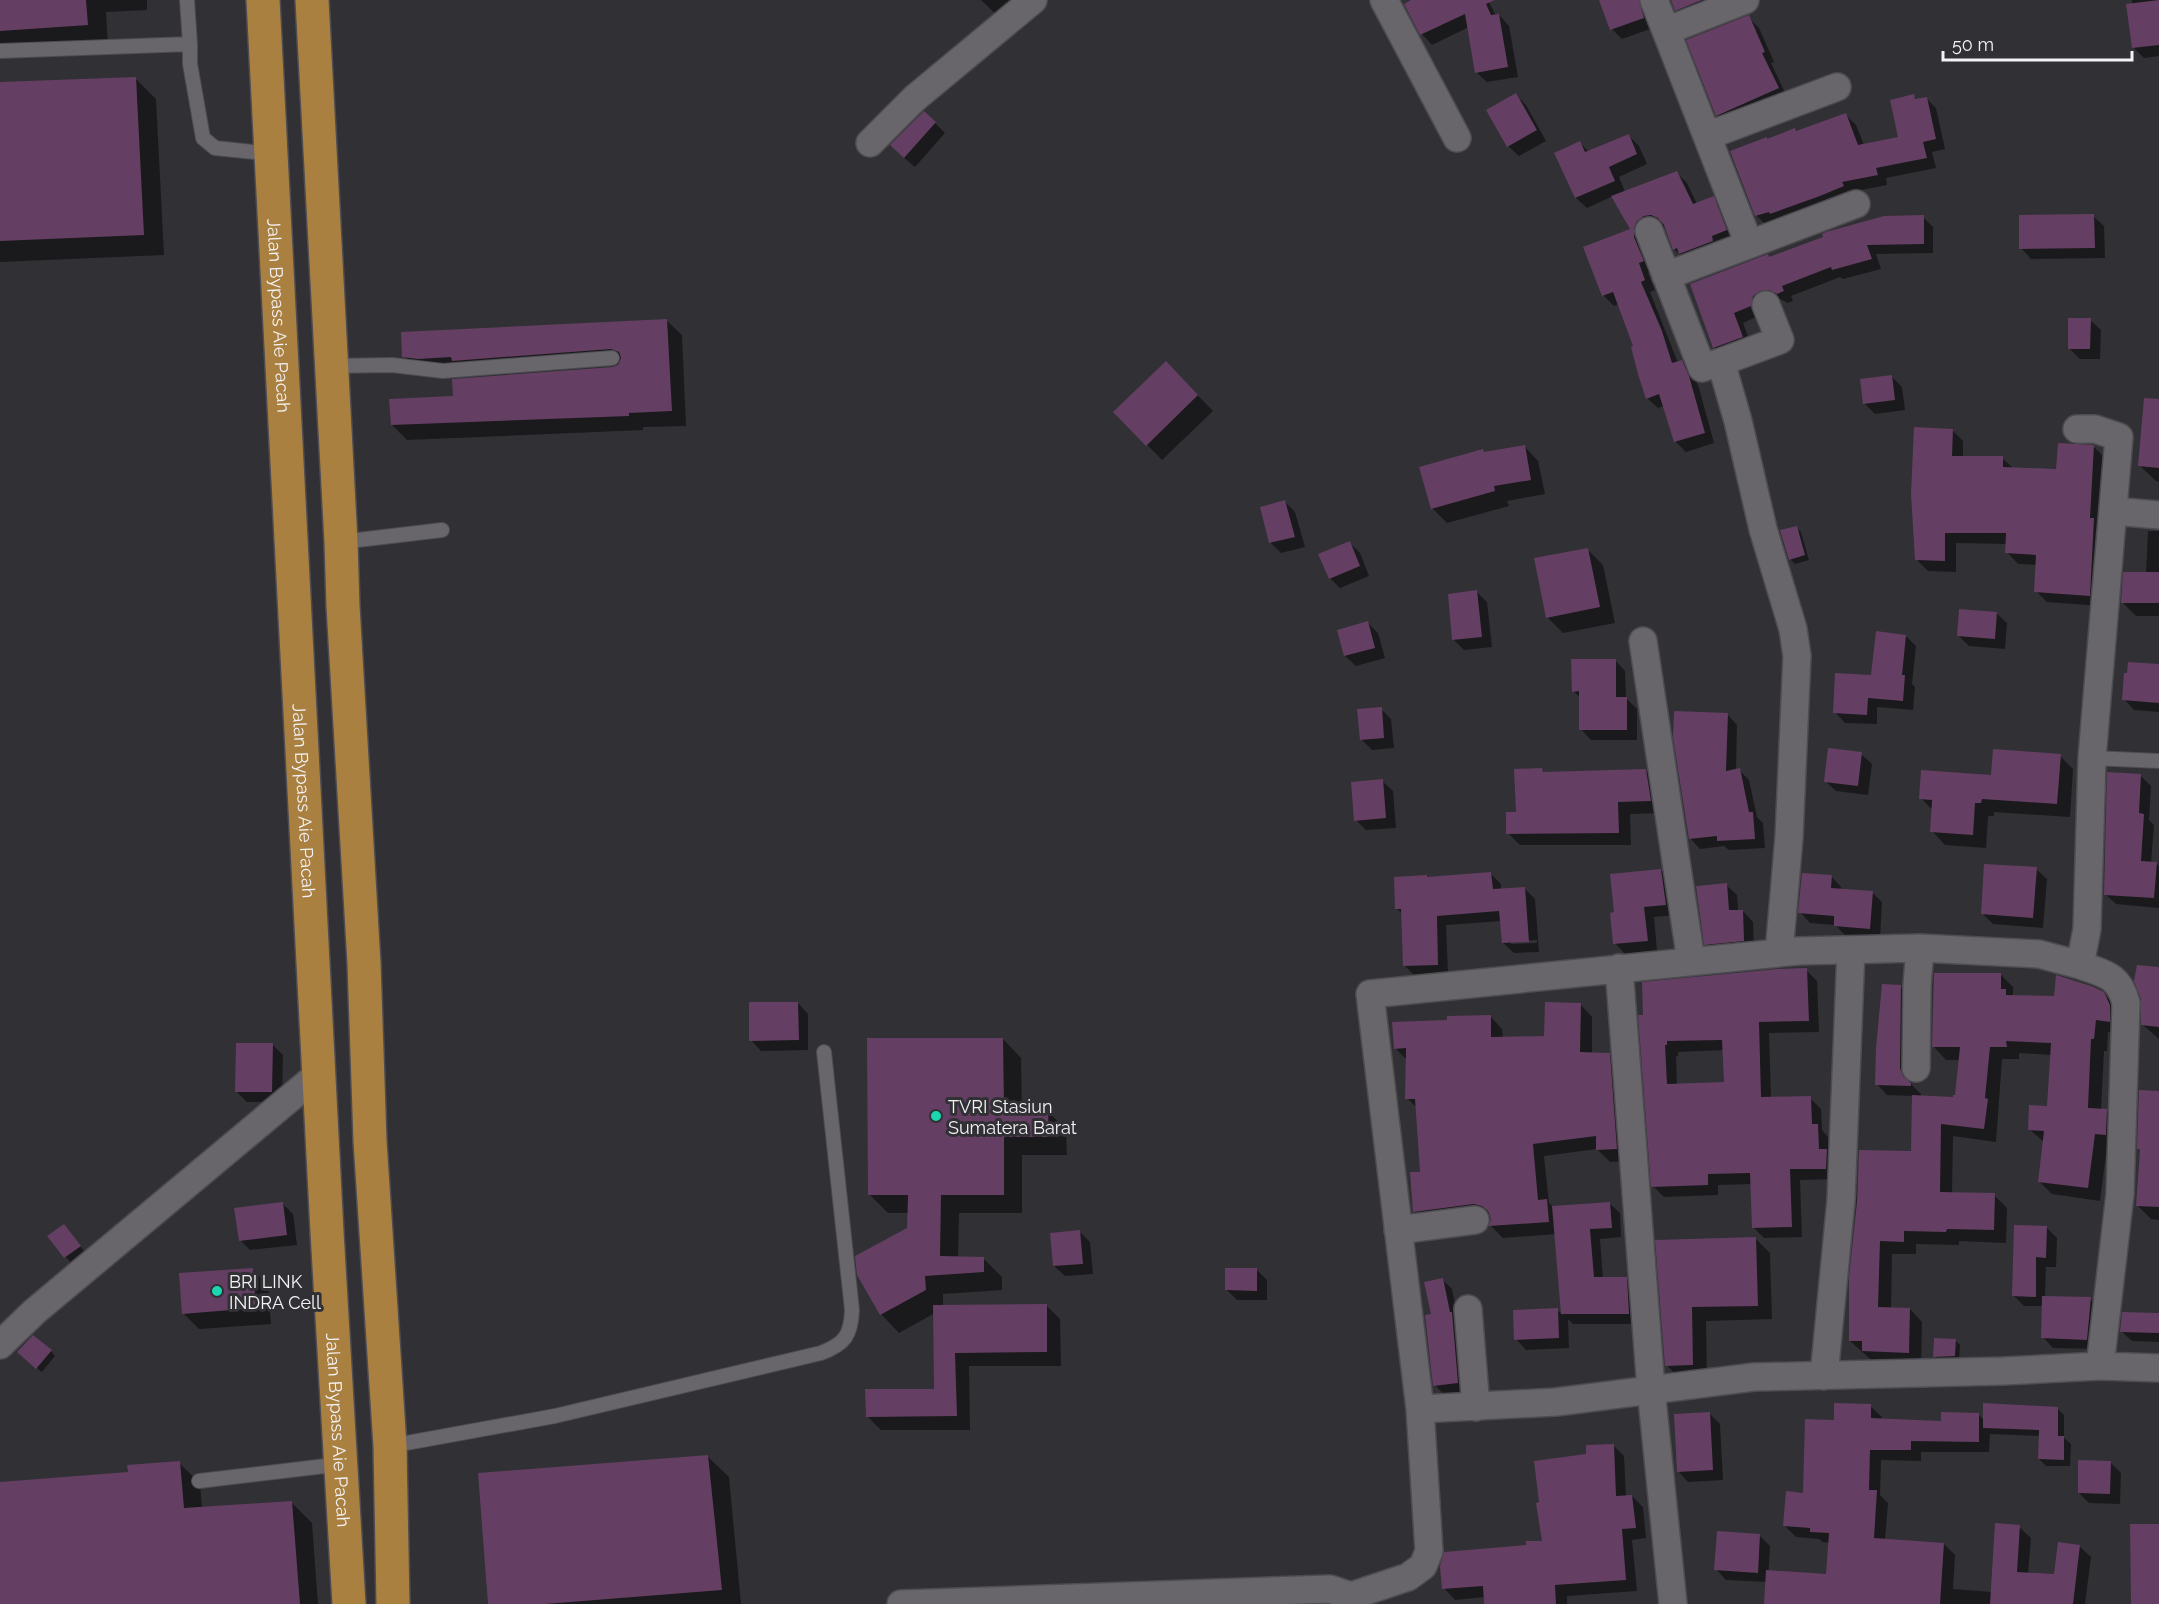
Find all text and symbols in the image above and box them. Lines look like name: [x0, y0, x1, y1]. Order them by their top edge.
scale bar: [1943, 24, 2132, 62]
text: 50 m: [1952, 34, 1994, 55]
street label: Jalan Bypass Aie Pacah: [264, 218, 295, 413]
street label: Jalan Bypass Aie Pacah: [289, 703, 320, 899]
place label: TVRI Stasiun Sumatera Barat: [948, 1096, 1077, 1138]
marker: TVRI Stasiun Sumatera Barat: [929, 1109, 943, 1123]
place label: BRI LINK INDRA Cell: [229, 1271, 321, 1313]
marker: BRI LINK INDRA Cell: [210, 1284, 224, 1298]
street label: Jalan Bypass Aie Pacah: [322, 1332, 355, 1528]

